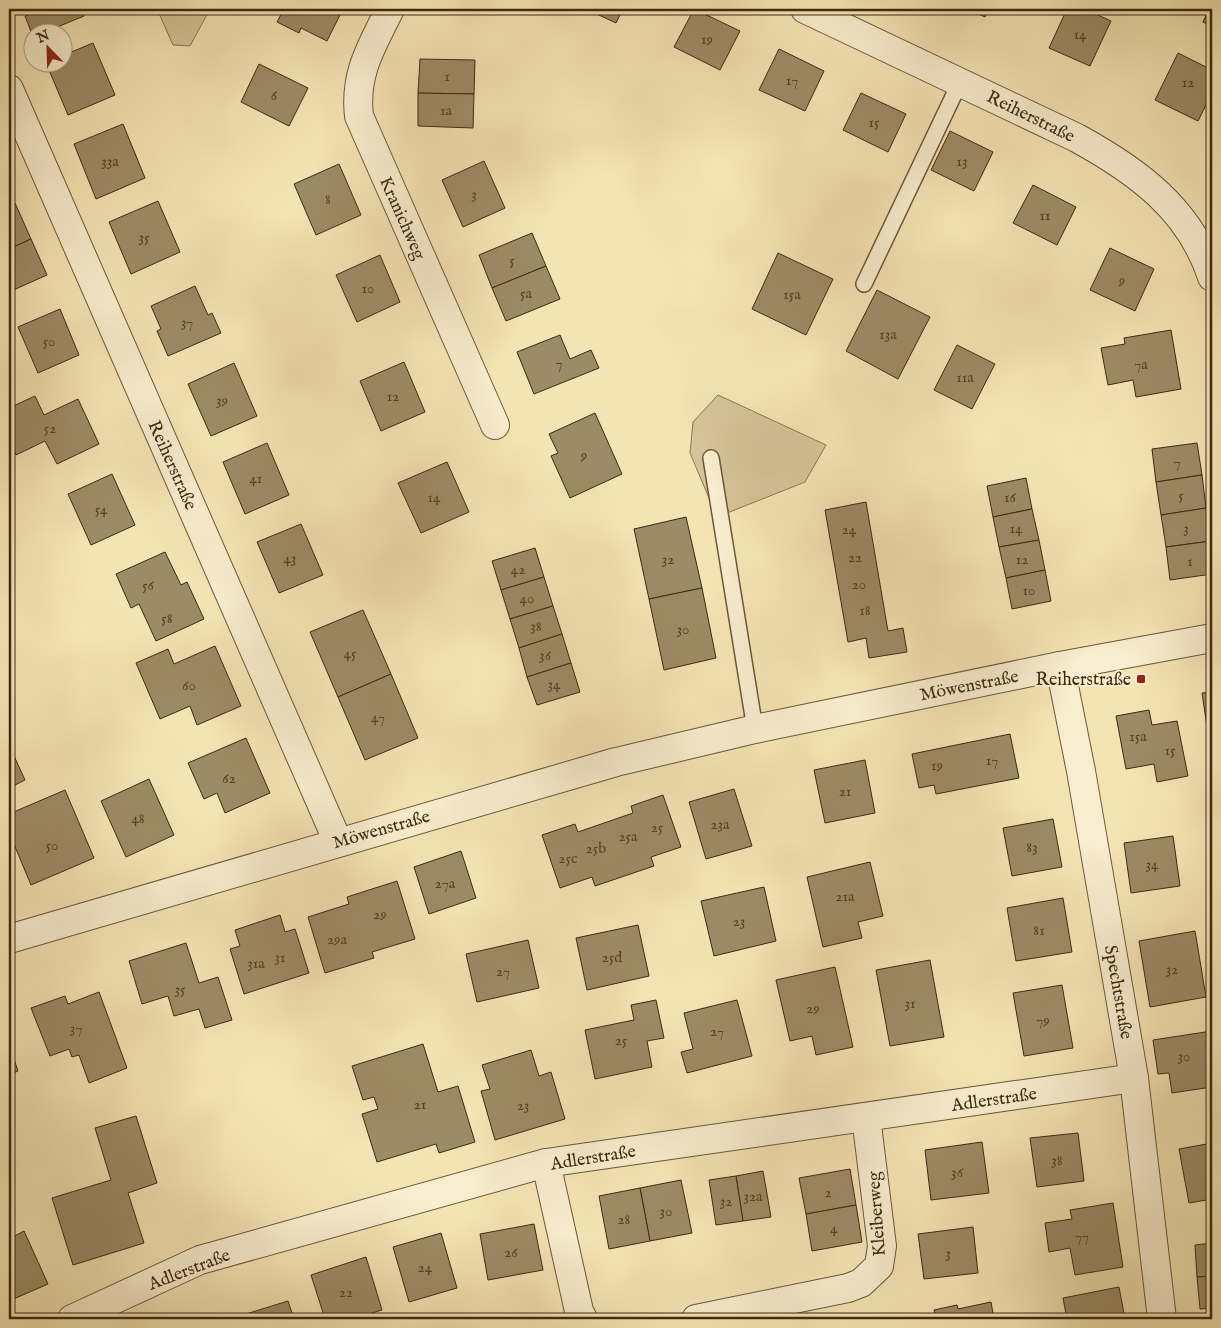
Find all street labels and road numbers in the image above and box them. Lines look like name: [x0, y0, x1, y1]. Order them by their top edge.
street label: Reiherstraße: [982, 86, 1078, 149]
street label: Kranichweg: [373, 173, 430, 264]
street label: Reiherstraße: [142, 417, 202, 514]
street label: Möwenstraße: [918, 666, 1021, 707]
street label: Möwenstraße: [330, 806, 433, 855]
street label: Spechtstraße: [1098, 943, 1137, 1041]
street label: Adlerstraße: [949, 1083, 1038, 1118]
street label: Adlerstraße: [548, 1140, 637, 1177]
street label: Kleiberweg: [863, 1170, 892, 1257]
street label: Adlerstraße: [144, 1244, 234, 1297]

